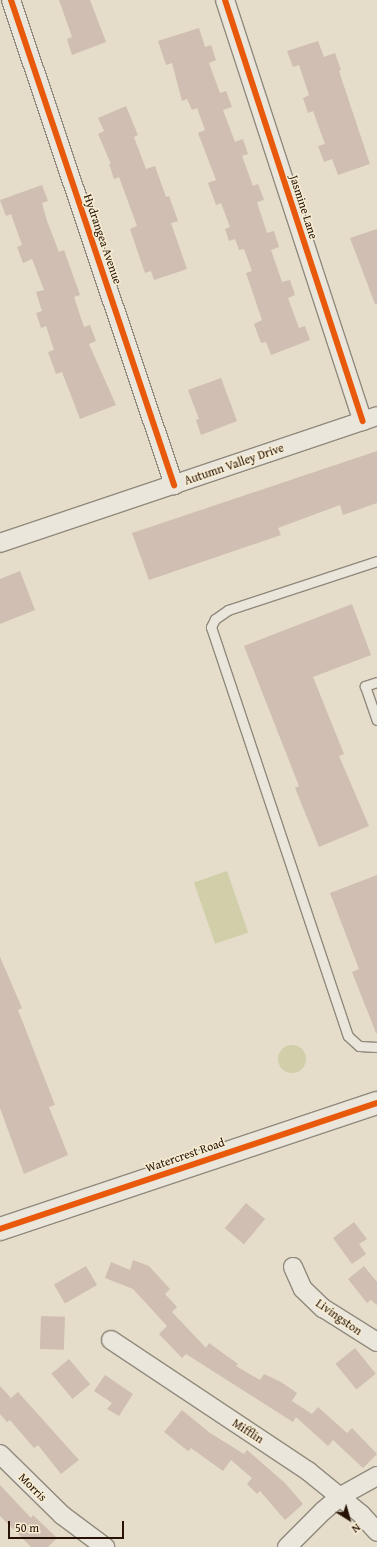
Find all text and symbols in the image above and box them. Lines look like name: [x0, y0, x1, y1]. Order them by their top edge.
street label: Jasmine Lane: [287, 173, 321, 241]
street label: Hydrangea Avenue: [81, 192, 125, 286]
street label: Autumn Valley Drive: [182, 440, 286, 488]
street label: Watercrest Road: [144, 1135, 226, 1175]
street label: Livingston: [313, 1296, 365, 1338]
street label: Mifflin: [230, 1416, 266, 1446]
street label: Morris: [16, 1470, 50, 1504]
north arrow: [329, 1499, 369, 1539]
scale bar: [10, 1513, 126, 1539]
text: 50 m: [15, 1519, 39, 1536]
text: N: [348, 1520, 364, 1537]

